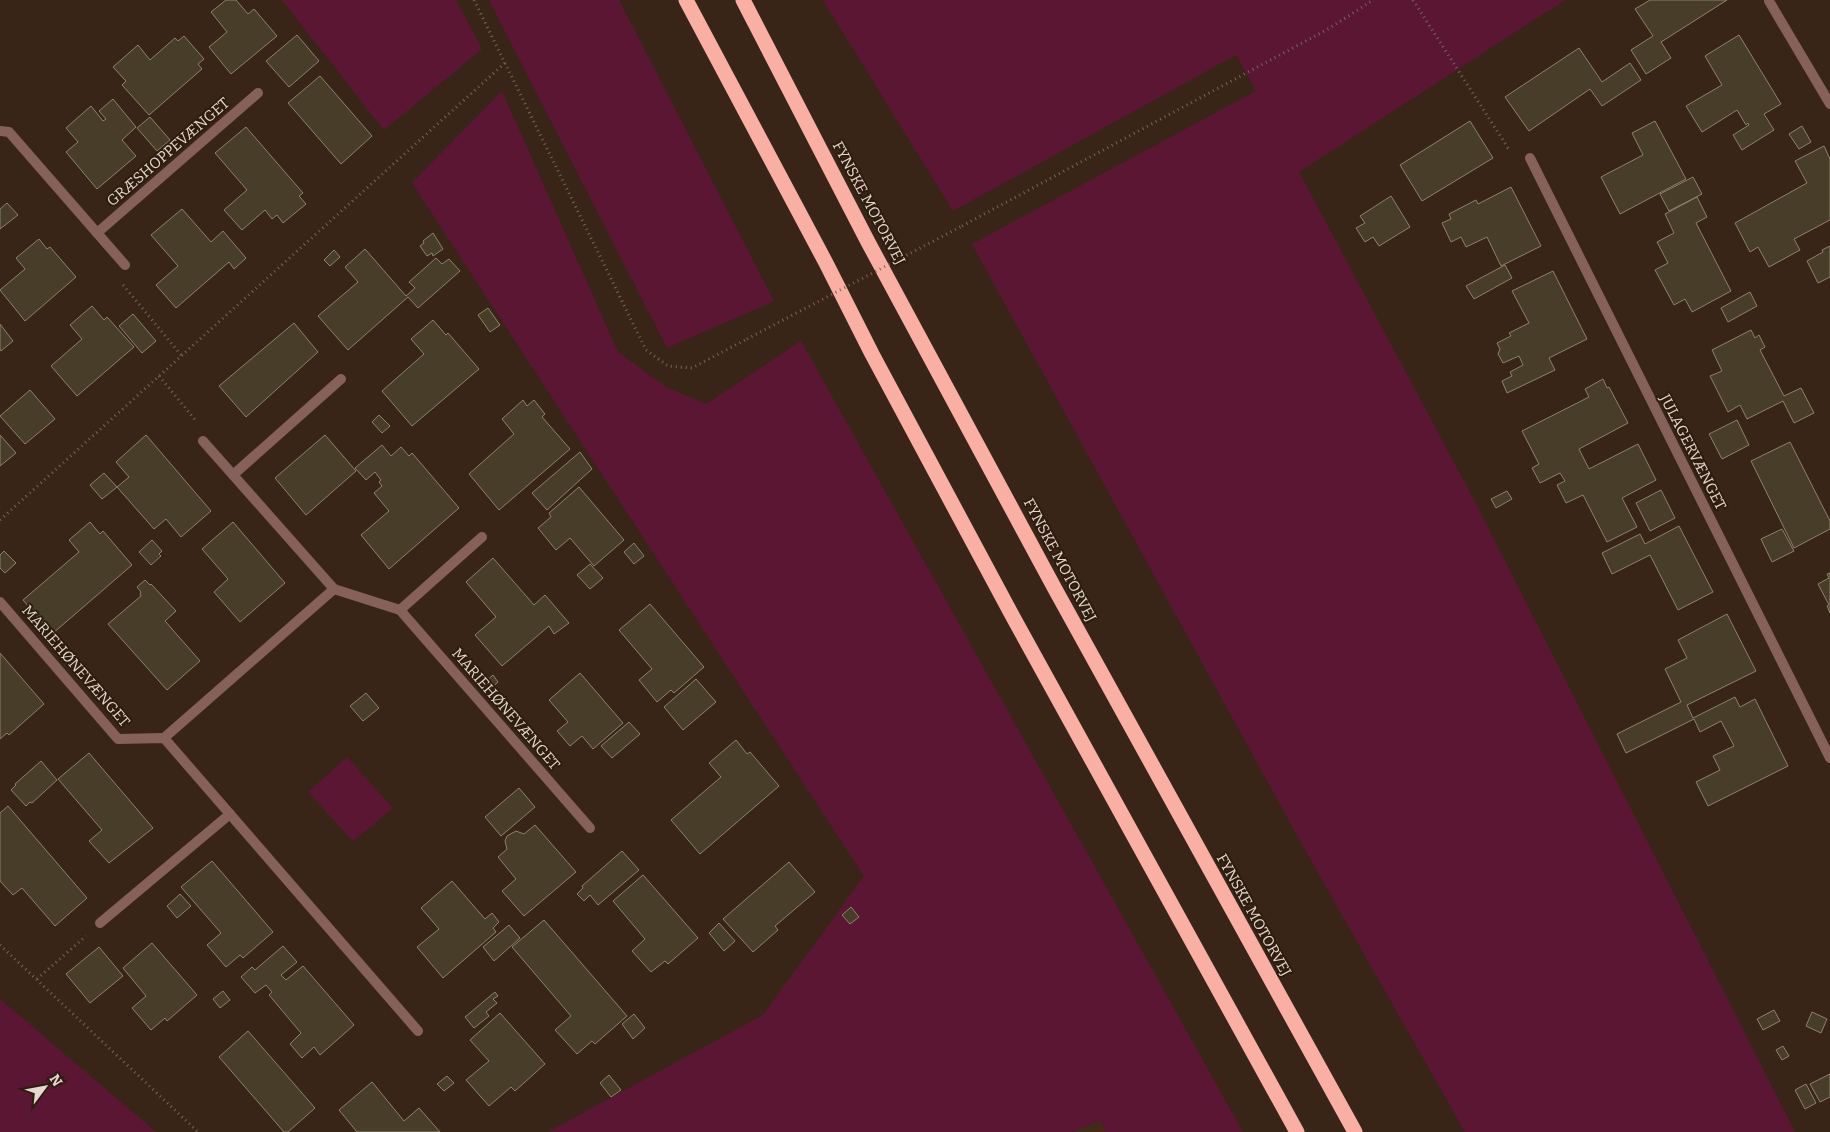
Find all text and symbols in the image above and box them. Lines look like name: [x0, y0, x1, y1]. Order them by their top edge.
street label: GRÆSHOPPEVÆNGET: [103, 94, 233, 210]
street label: FYNSKE MOTORVEJ: [829, 138, 909, 268]
street label: JULAGERVÆNGET: [1656, 390, 1730, 513]
street label: FYNSKE MOTORVEJ: [1020, 495, 1100, 625]
street label: MARIEHØNEVÆNGET: [18, 602, 134, 731]
street label: MARIEHØNEVÆNGET: [448, 645, 564, 774]
street label: FYNSKE MOTORVEJ: [1213, 851, 1295, 979]
north arrow: [20, 1062, 70, 1112]
text: N: [46, 1071, 66, 1090]

